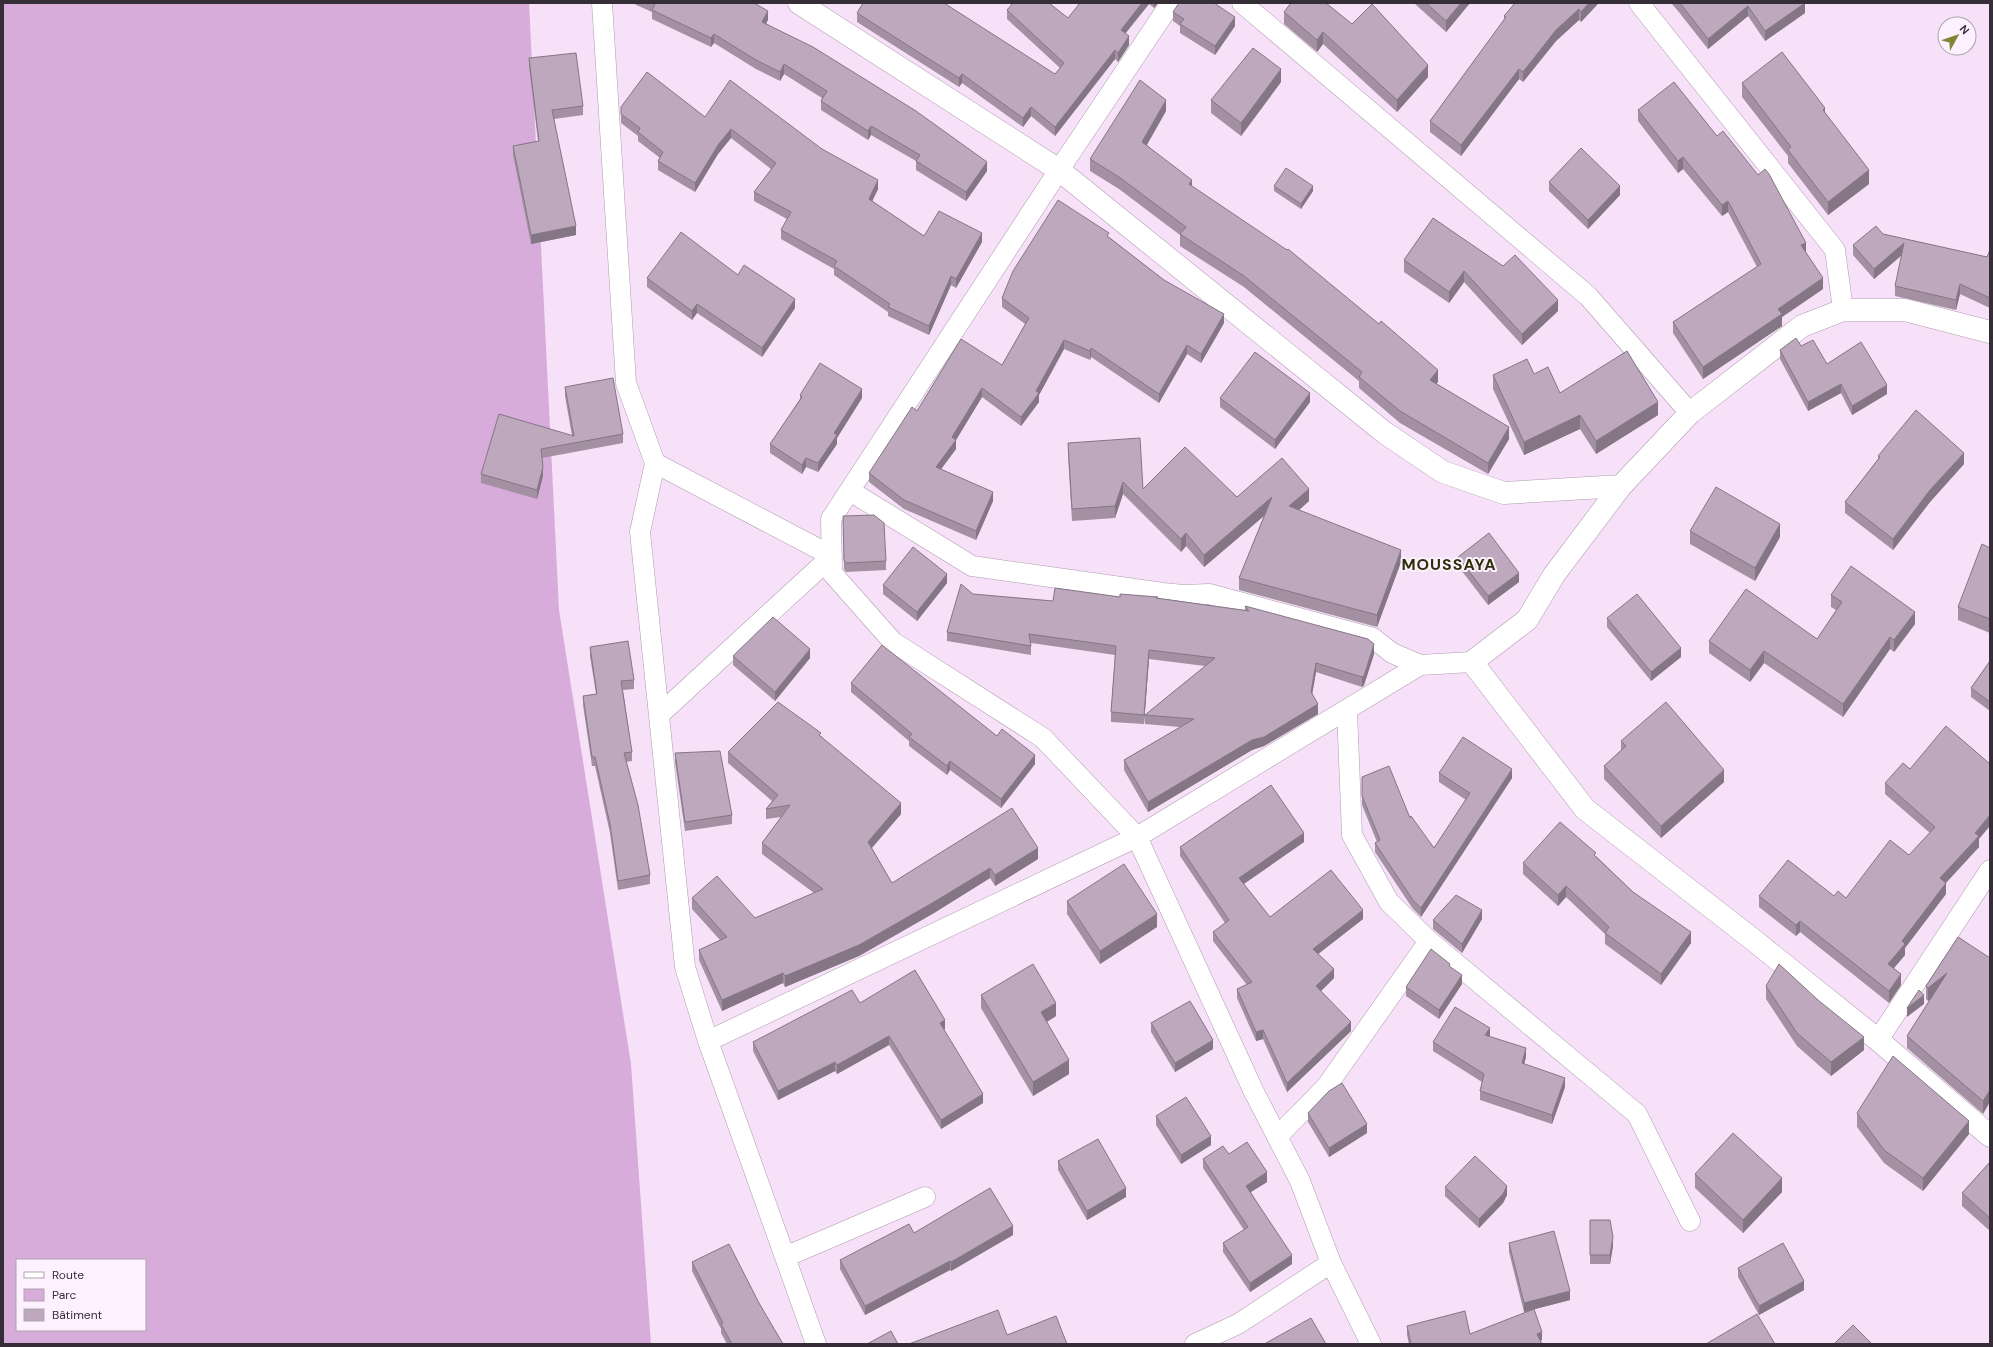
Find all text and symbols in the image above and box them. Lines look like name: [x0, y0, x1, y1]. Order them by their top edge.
north arrow: [1937, 16, 1977, 56]
text: N: [1957, 22, 1973, 37]
district label: MOUSSAYA: [1401, 554, 1497, 575]
legend: [16, 1259, 146, 1331]
text: Route: [52, 1267, 84, 1283]
text: Parc: [52, 1287, 76, 1303]
text: Bâtiment: [52, 1307, 103, 1323]

